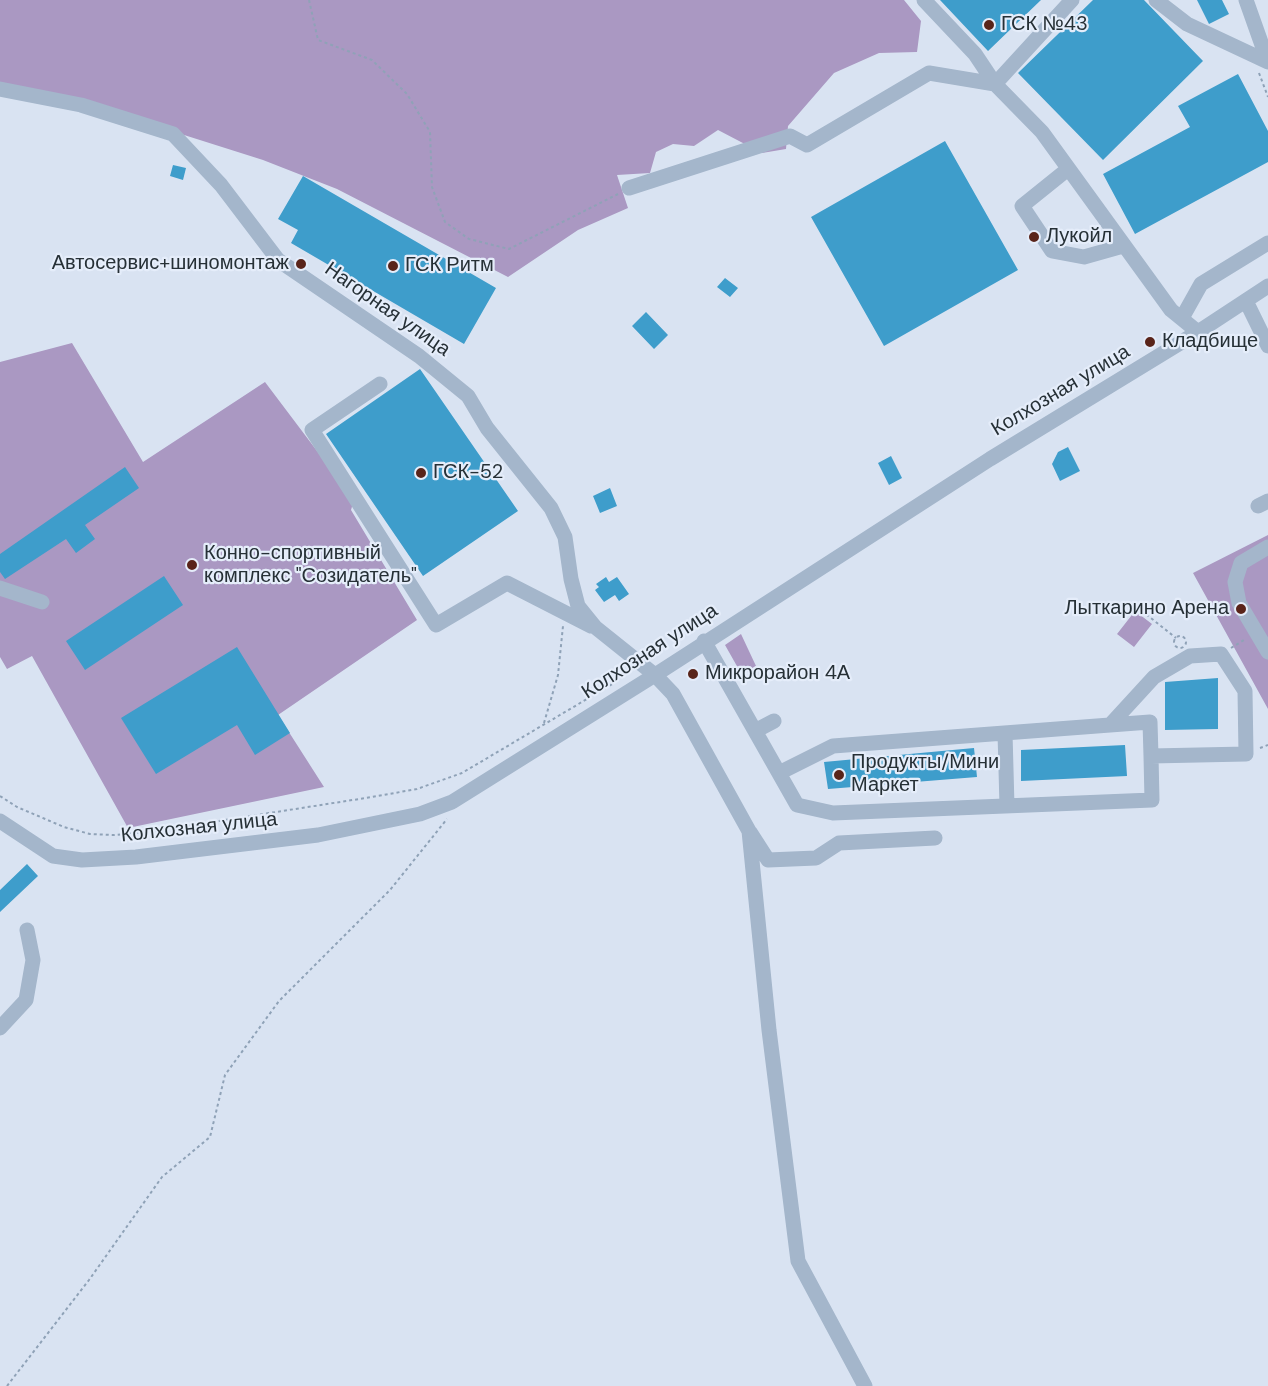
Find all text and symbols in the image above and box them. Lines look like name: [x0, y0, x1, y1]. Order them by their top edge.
place label: ГСК №43: [1001, 13, 1088, 37]
marker: ГСК №43: [982, 18, 996, 32]
place label: Лукойл: [1046, 225, 1112, 249]
marker: Лукойл: [1027, 230, 1041, 244]
place label: Автосервис+шиномонтаж: [52, 252, 289, 276]
place label: ГСК Ритм: [405, 254, 494, 278]
marker: Автосервис+шиномонтаж: [294, 257, 308, 271]
street label: Нагорная улица: [320, 258, 454, 362]
marker: ГСК Ритм: [386, 259, 400, 273]
place label: Кладбище: [1162, 330, 1258, 354]
marker: Кладбище: [1143, 335, 1157, 349]
street label: Колхозная улица: [987, 340, 1135, 442]
place label: ГСК-52: [433, 461, 503, 485]
marker: ГСК-52: [414, 466, 428, 480]
place label: Конно-спортивный комплекс "Созидатель": [204, 542, 417, 589]
marker: Конно-спортивный комплекс "Созидатель": [185, 558, 199, 572]
place label: Лыткарино Арена: [1064, 597, 1229, 621]
street label: Колхозная улица: [578, 599, 722, 705]
marker: Лыткарино Арена: [1234, 602, 1248, 616]
place label: Микрорайон 4А: [705, 662, 850, 686]
marker: Микрорайон 4А: [686, 667, 700, 681]
place label: Продукты/Мини Маркет: [851, 751, 999, 798]
marker: Продукты/Мини Маркет: [832, 768, 846, 782]
street label: Колхозная улица: [120, 808, 278, 848]

